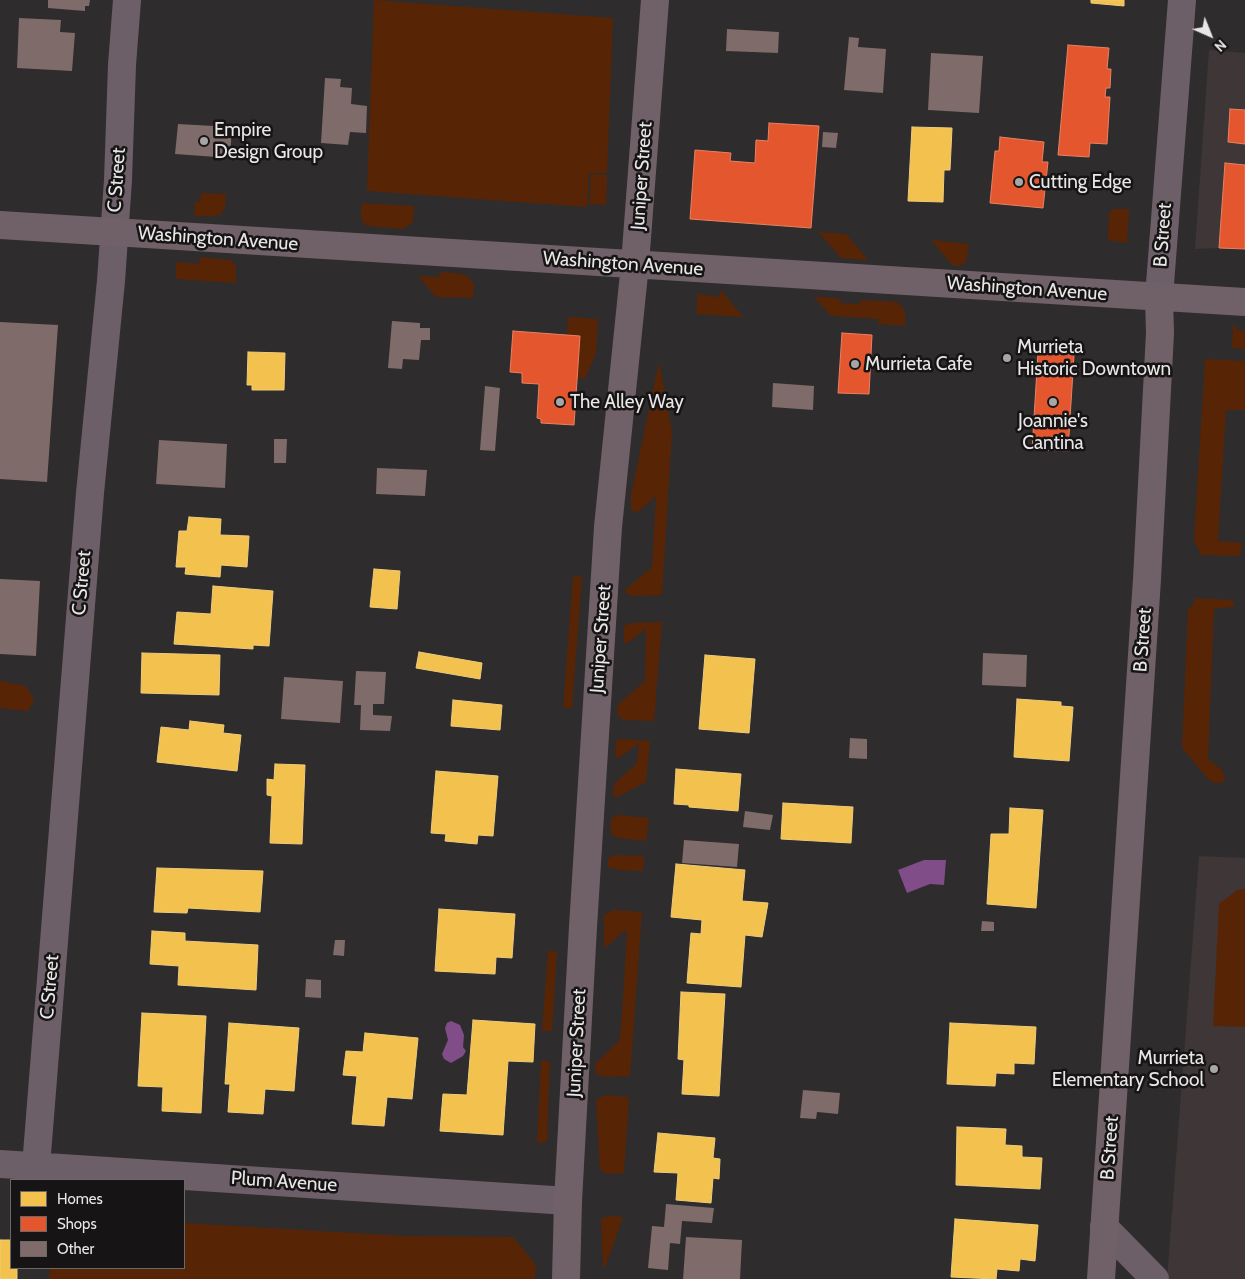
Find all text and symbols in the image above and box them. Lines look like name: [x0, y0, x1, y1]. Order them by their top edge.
north arrow: [1185, 10, 1235, 60]
text: N: [1211, 36, 1230, 56]
place label: Empire Design Group: [214, 119, 323, 163]
street label: Juniper Street: [627, 121, 657, 231]
marker: Empire Design Group: [198, 135, 210, 147]
street label: C Street: [103, 147, 131, 213]
place label: Cutting Edge: [1029, 171, 1132, 193]
marker: Cutting Edge: [1013, 176, 1025, 188]
street label: B Street: [1149, 202, 1177, 268]
street label: Washington Avenue: [137, 222, 299, 256]
street label: Washington Avenue: [542, 247, 704, 281]
street label: Washington Avenue: [946, 272, 1108, 306]
place label: Murrieta Historic Downtown: [1017, 336, 1171, 380]
marker: Murrieta Historic Downtown: [1001, 352, 1013, 364]
place label: Murrieta Cafe: [865, 353, 972, 375]
marker: Murrieta Cafe: [849, 358, 861, 370]
place label: The Alley Way: [570, 391, 684, 413]
marker: The Alley Way: [554, 396, 566, 408]
marker: Joannie's Cantina: [1047, 396, 1059, 408]
place label: Joannie's Cantina: [1018, 410, 1088, 454]
street label: C Street: [68, 550, 96, 616]
street label: Juniper Street: [586, 584, 616, 694]
street label: B Street: [1129, 607, 1157, 673]
street label: C Street: [36, 954, 64, 1020]
street label: Juniper Street: [563, 988, 591, 1098]
place label: Murrieta Elementary School: [1052, 1047, 1204, 1091]
marker: Murrieta Elementary School: [1208, 1063, 1220, 1075]
street label: B Street: [1096, 1115, 1124, 1181]
street label: Plum Avenue: [230, 1167, 338, 1197]
legend: [10, 1179, 185, 1269]
text: Homes: [57, 1190, 103, 1208]
text: Shops: [57, 1215, 97, 1233]
text: Other: [57, 1240, 94, 1258]

